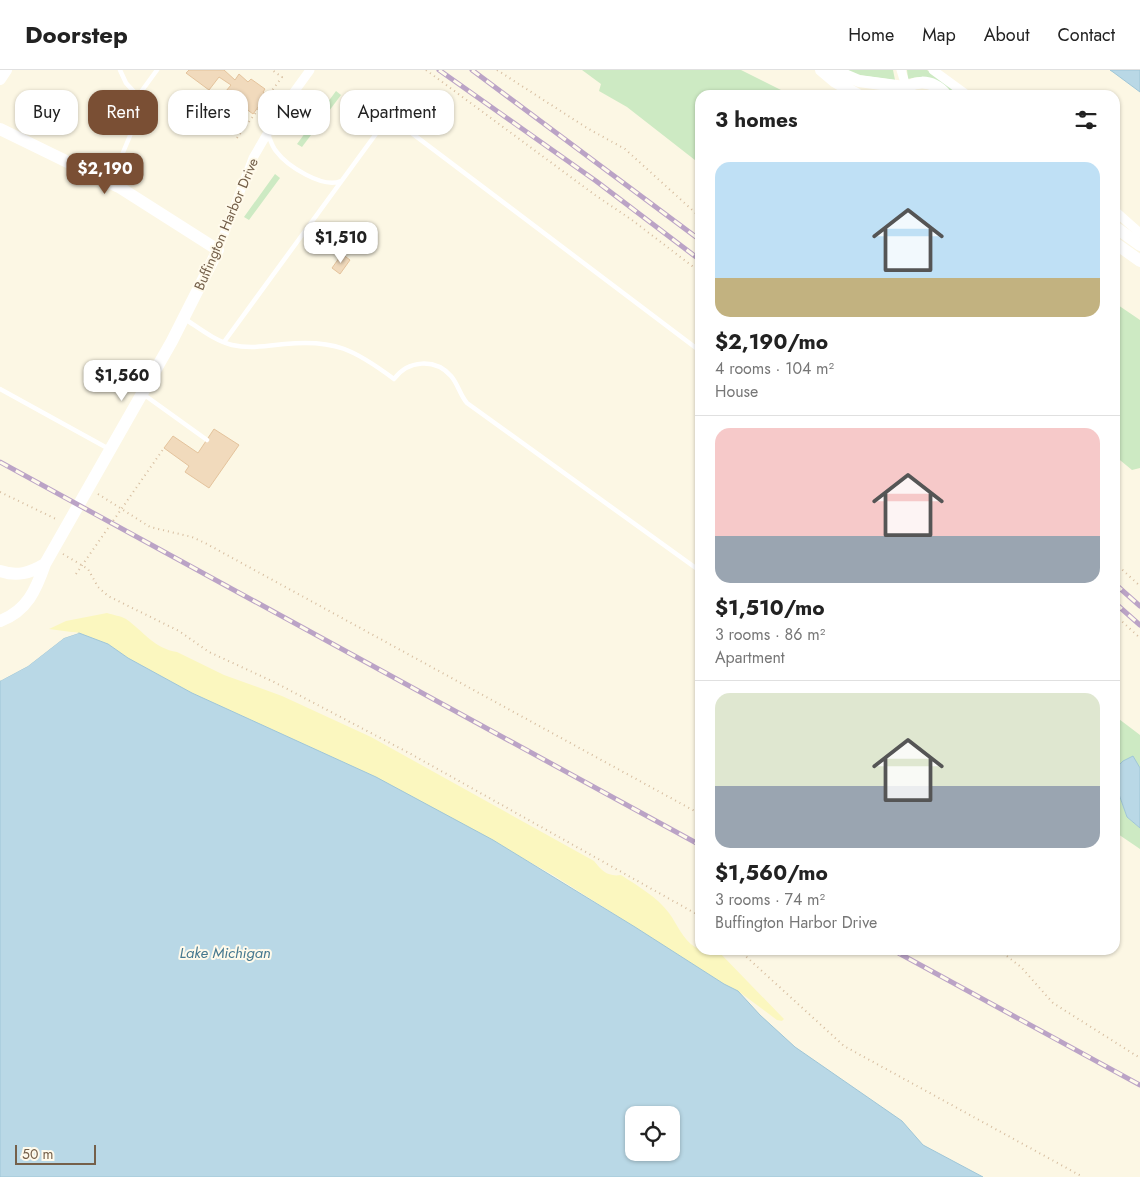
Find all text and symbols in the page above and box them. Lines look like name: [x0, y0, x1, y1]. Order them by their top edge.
text: Doorstep: [25, 17, 128, 52]
text: Home: [848, 22, 894, 48]
text: Map: [922, 22, 956, 48]
text: About: [984, 22, 1029, 48]
text: Contact: [1057, 22, 1115, 48]
chip: Buy: [15, 90, 78, 135]
chip: Rent: [88, 90, 158, 135]
chip: Filters: [168, 90, 248, 135]
chip: New: [258, 90, 330, 135]
chip: Apartment: [340, 90, 454, 135]
text: 3 homes: [715, 105, 798, 135]
icon: filters: [1072, 106, 1100, 134]
pin: $2,190: [64, 152, 146, 195]
street label: Buffington Harbor Drive: [189, 155, 263, 293]
text: $2,190: [77, 157, 133, 180]
icon: home: [863, 195, 953, 285]
pin: $1,510: [300, 222, 382, 264]
text: $1,510: [315, 226, 367, 249]
text: $2,190/mo: [715, 327, 828, 357]
text: 4 rooms · 104 m²: [715, 357, 834, 380]
pin: $1,560: [81, 360, 163, 402]
text: $1,560: [95, 364, 149, 387]
text: House: [715, 380, 758, 403]
icon: home: [863, 460, 953, 550]
text: $1,510/mo: [715, 593, 825, 623]
text: 3 rooms · 86 m²: [715, 623, 825, 646]
text: Apartment: [715, 646, 785, 669]
icon: home: [863, 725, 953, 815]
text: $1,560/mo: [715, 858, 828, 888]
text: 3 rooms · 74 m²: [715, 888, 825, 911]
text: Buffington Harbor Drive: [715, 911, 877, 934]
water label: Lake Michigan: [179, 942, 271, 964]
map controls: [625, 1106, 680, 1161]
button: locate: [625, 1106, 680, 1161]
scale bar: [15, 1142, 96, 1165]
text: 50 m: [22, 1144, 53, 1164]

